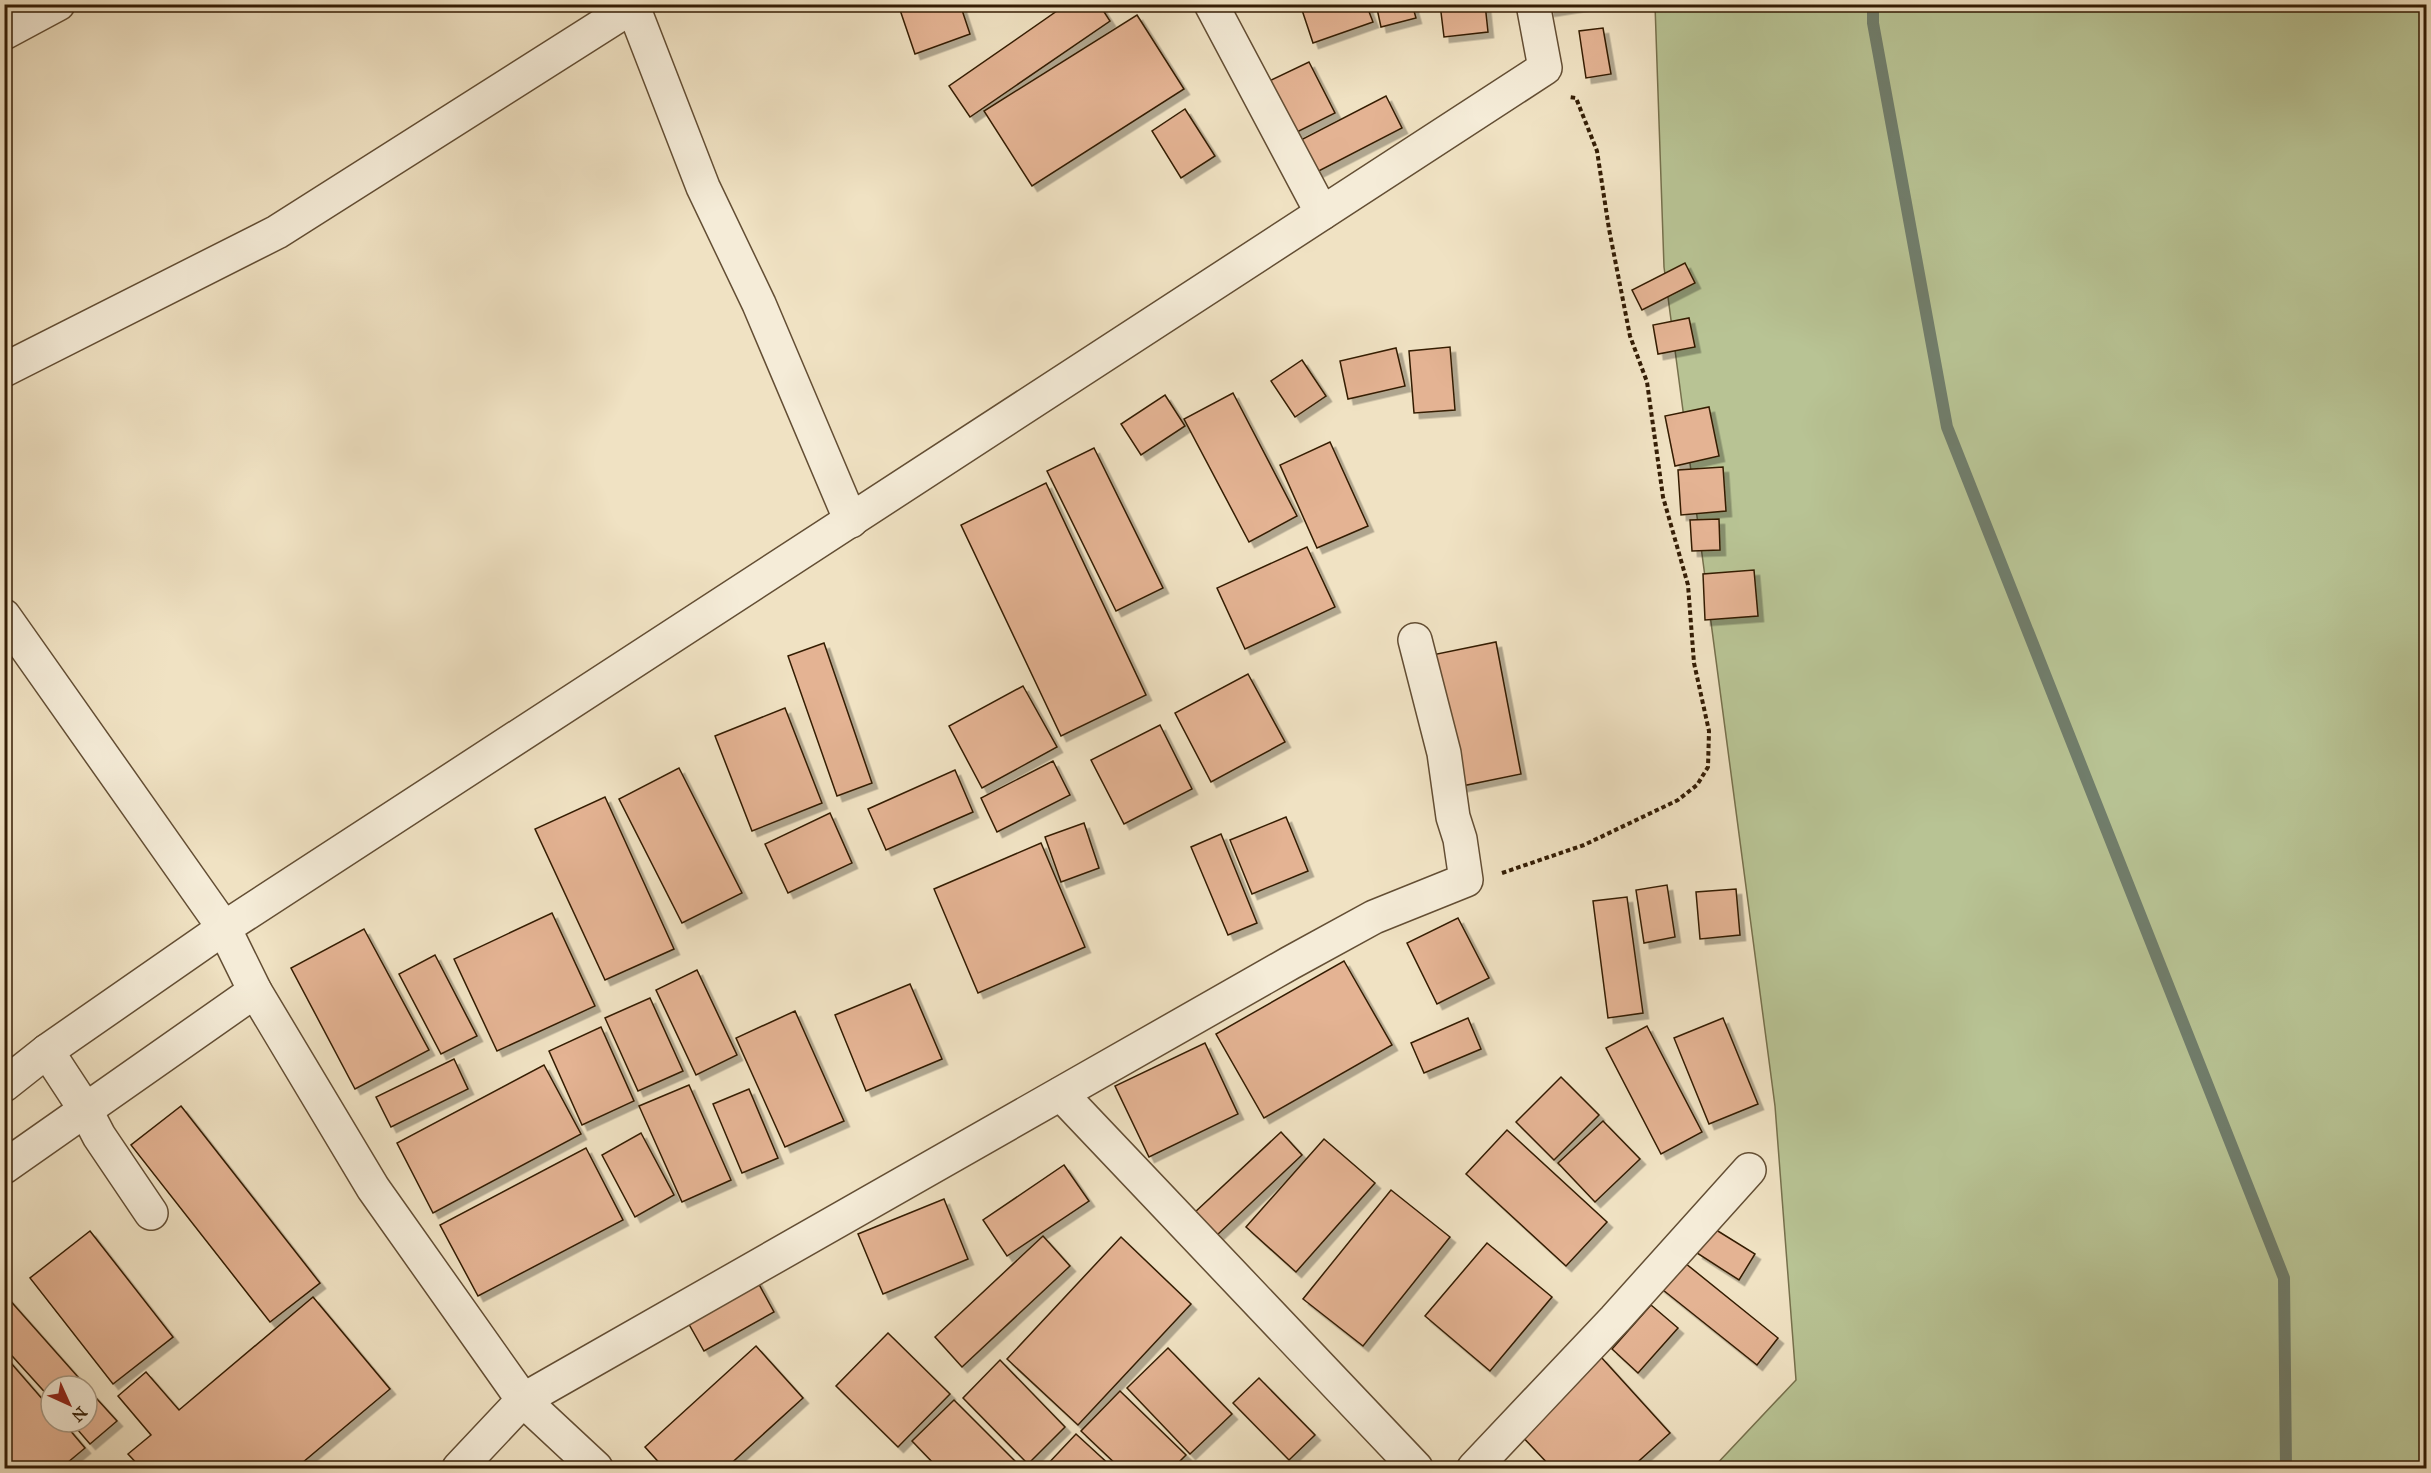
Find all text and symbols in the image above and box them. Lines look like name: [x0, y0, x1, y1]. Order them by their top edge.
north arrow: [39, 1374, 99, 1434]
text: N: [67, 1403, 91, 1426]

